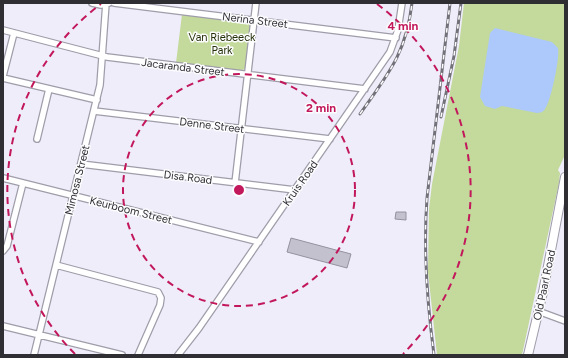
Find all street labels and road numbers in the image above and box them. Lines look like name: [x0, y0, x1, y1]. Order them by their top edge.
street label: Nerina Street: [221, 10, 289, 31]
street label: Jacaranda Street: [141, 56, 225, 79]
street label: Denne Street: [179, 115, 245, 136]
street label: Mimosa Street: [62, 144, 92, 217]
street label: Kruis Road: [280, 158, 321, 208]
street label: Disa Road: [163, 168, 213, 187]
street label: Keurboom Street: [88, 194, 173, 227]
street label: Old Paarl Road: [531, 249, 558, 322]

